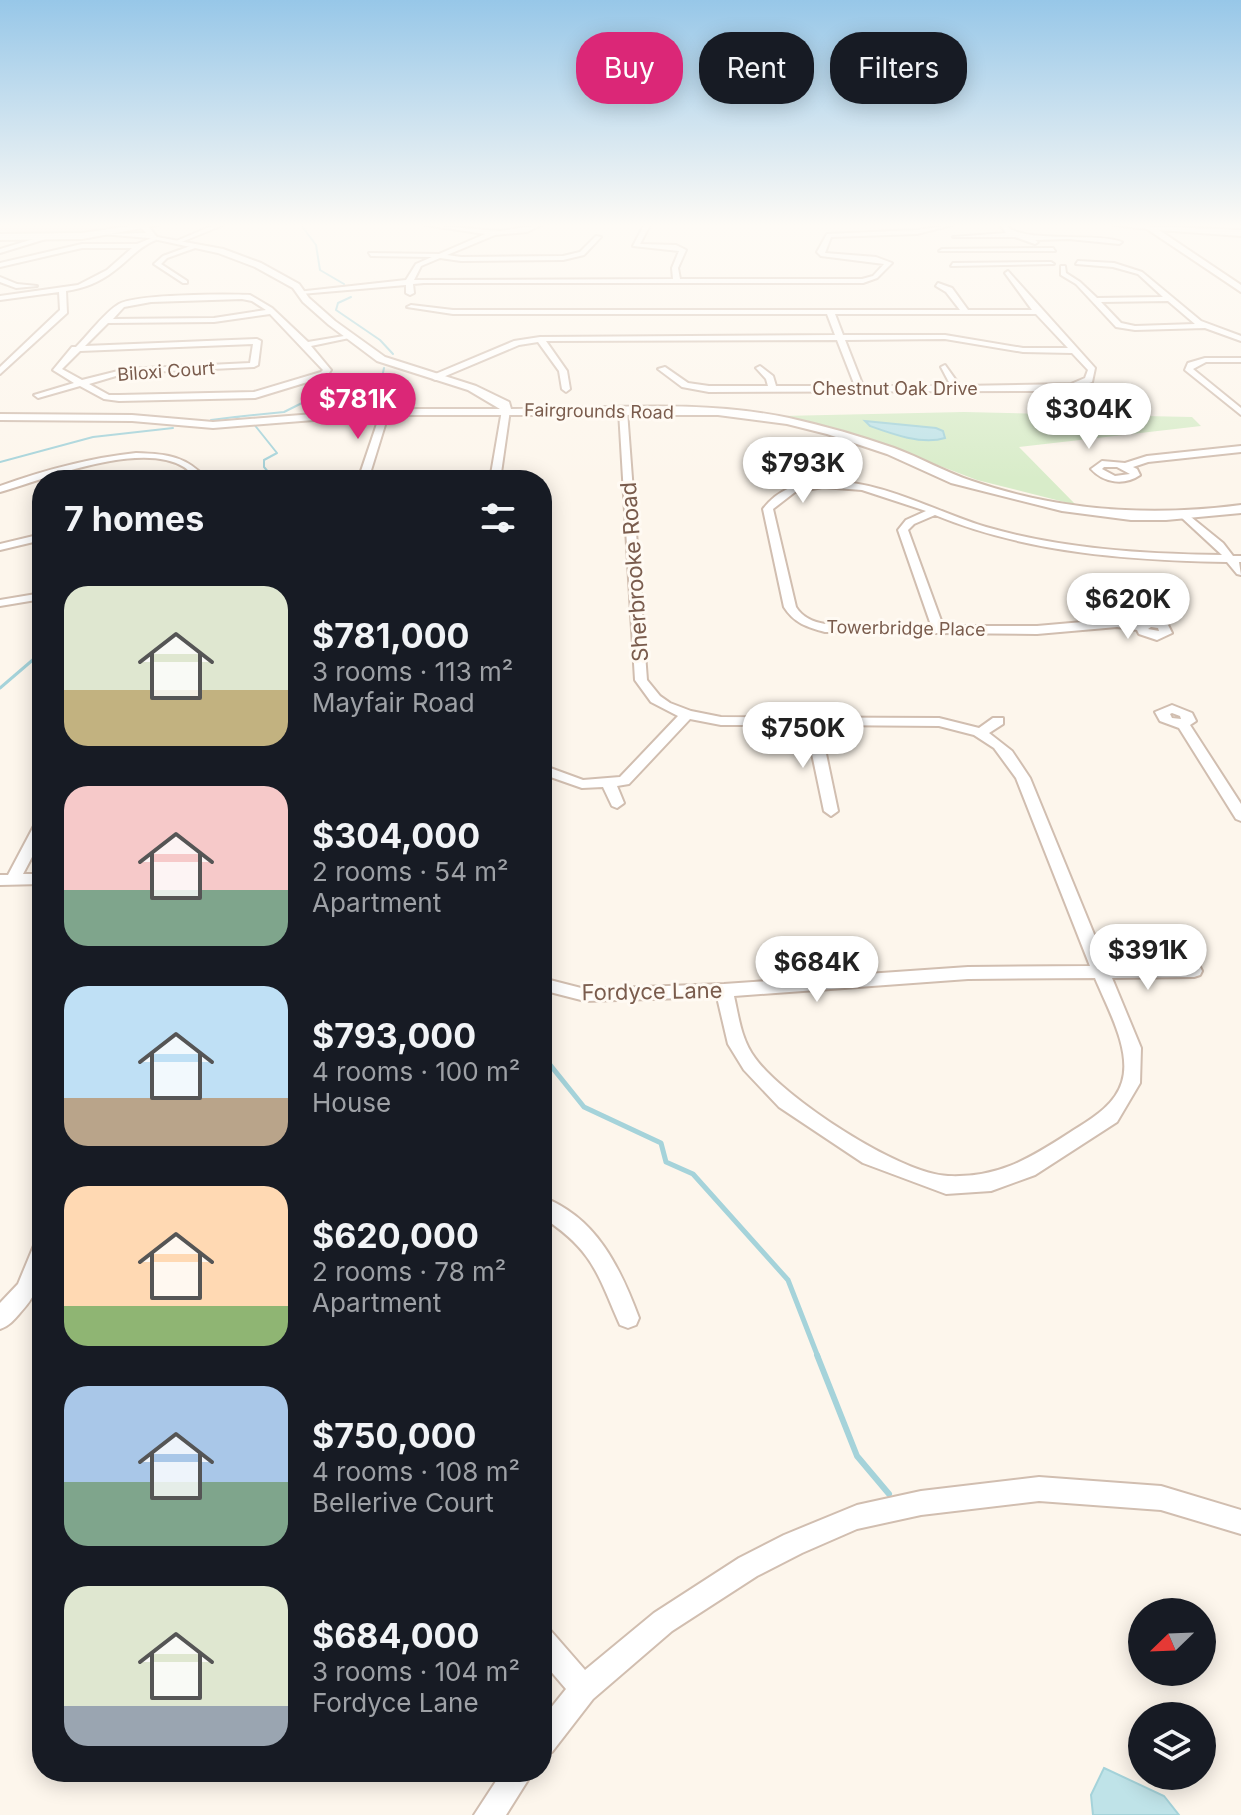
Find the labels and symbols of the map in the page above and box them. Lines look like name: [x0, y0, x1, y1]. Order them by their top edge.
street label: Biloxi Court: [117, 357, 216, 385]
pin: $781K: [302, 373, 414, 441]
street label: Chestnut Oak Drive: [812, 378, 978, 399]
pin: $304K: [1033, 383, 1145, 451]
street label: Fairgrounds Road: [524, 399, 674, 423]
pin: $793K: [747, 437, 859, 505]
street label: Sherbrooke Road: [615, 481, 653, 663]
pin: $620K: [1072, 573, 1184, 641]
street label: Towerbridge Place: [826, 616, 986, 640]
pin: $750K: [747, 702, 859, 770]
pin: $391K: [1092, 924, 1204, 992]
pin: $684K: [761, 936, 873, 1004]
street label: Fordyce Lane: [581, 977, 723, 1005]
north arrow: [1128, 1598, 1216, 1686]

